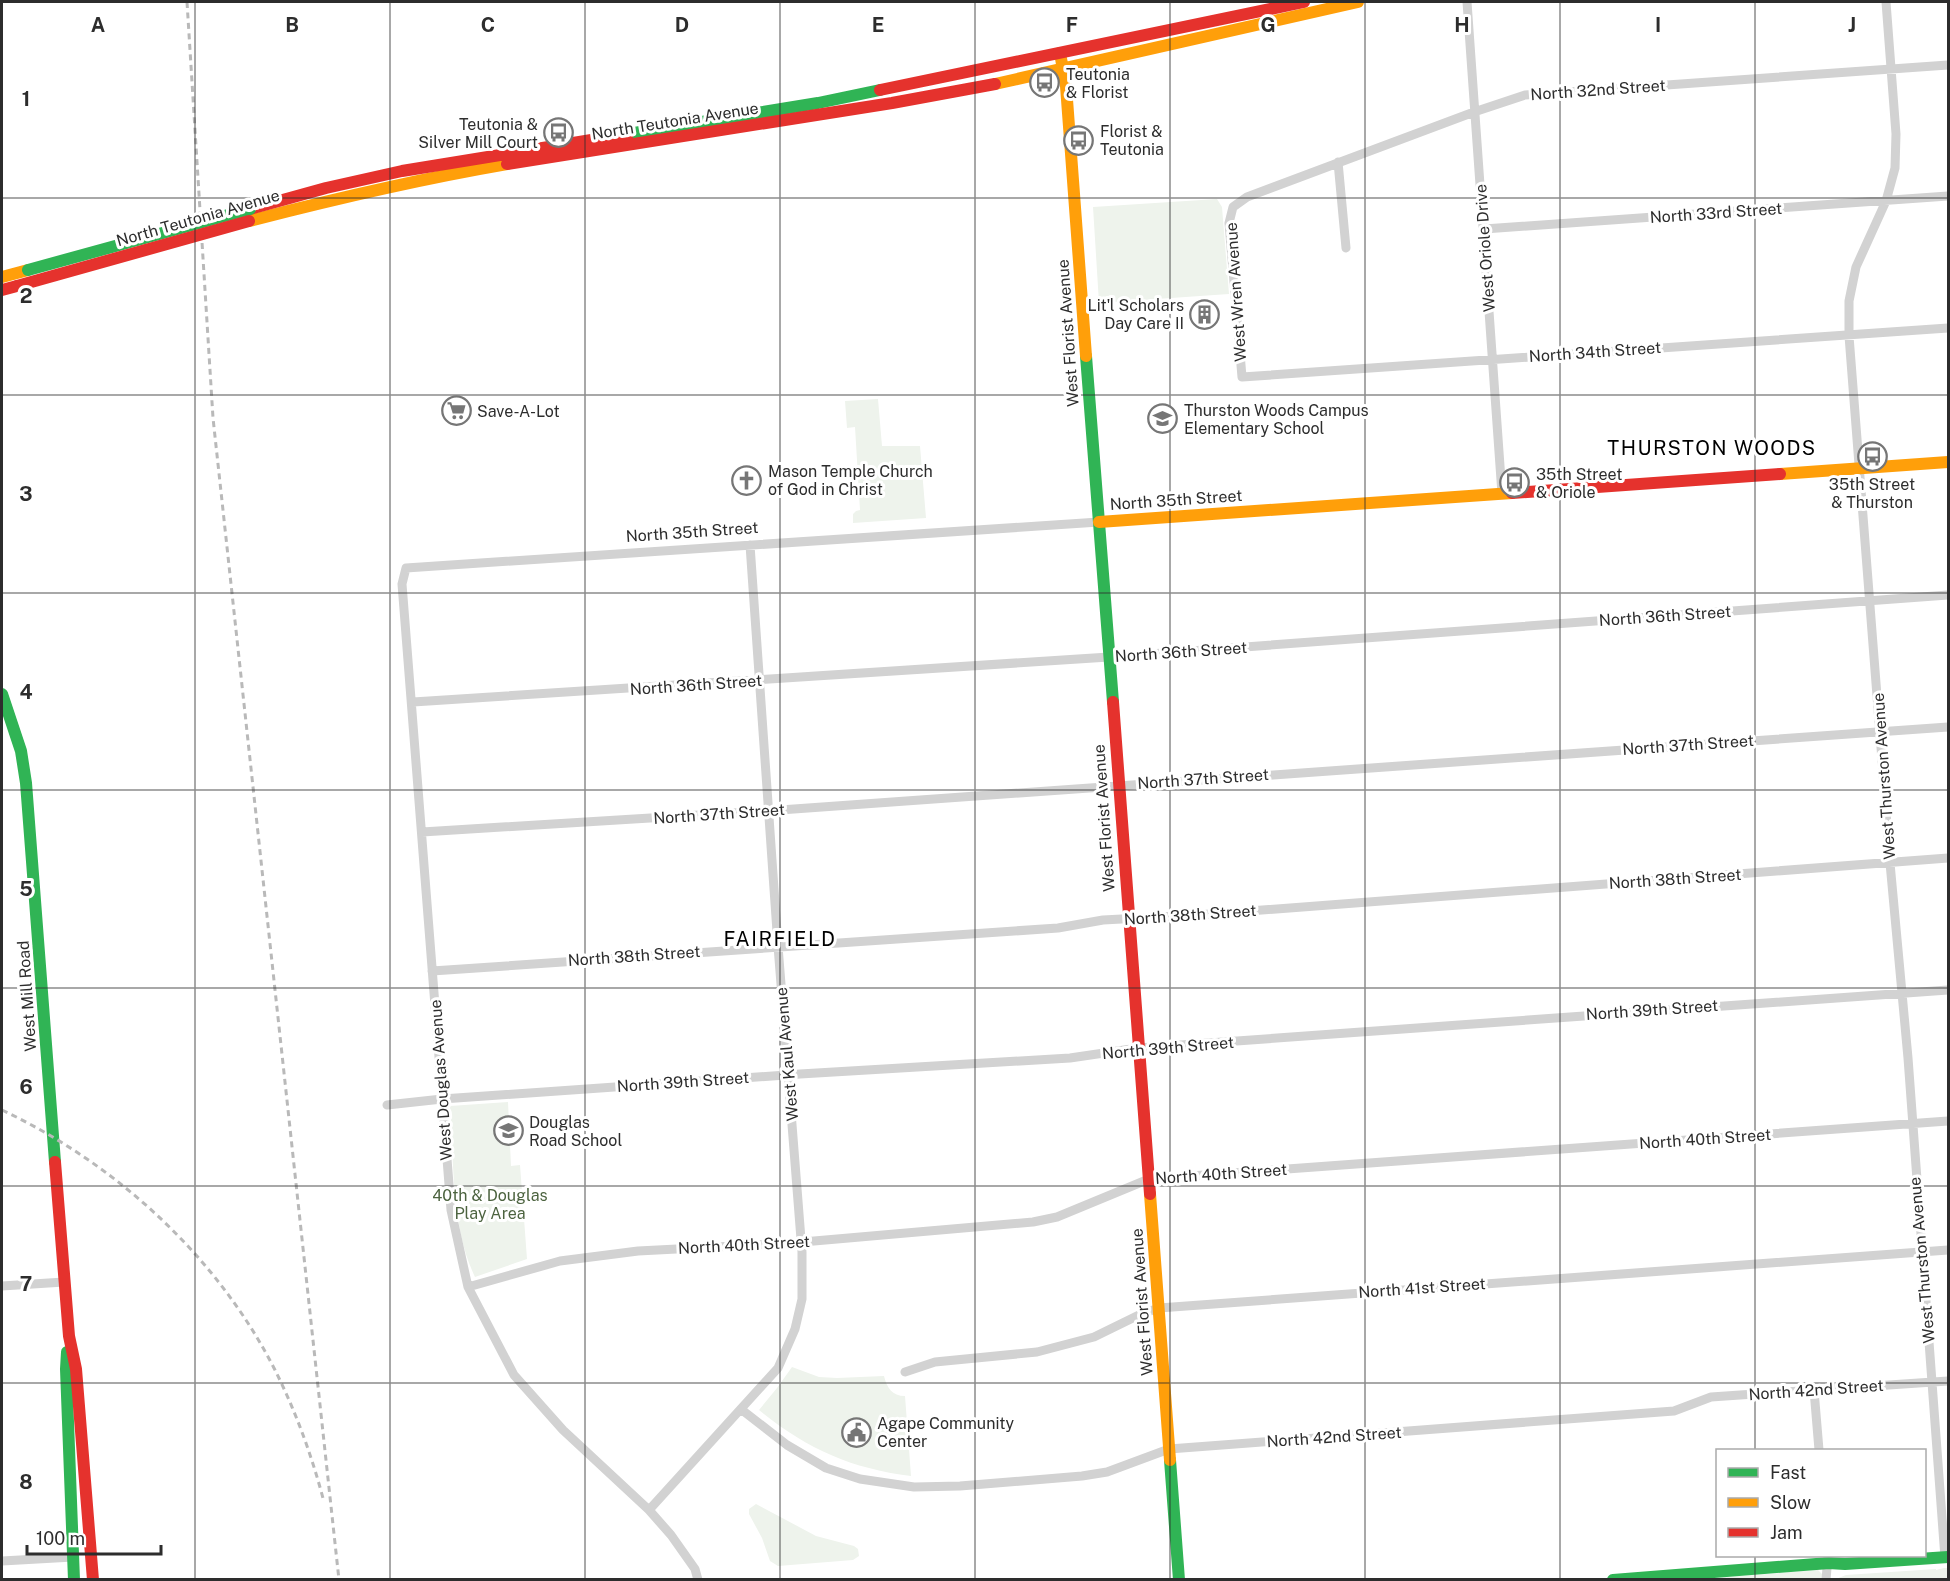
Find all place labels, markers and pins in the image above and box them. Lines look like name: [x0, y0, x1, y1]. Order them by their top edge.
place label: Teutonia & Florist: [1066, 65, 1130, 102]
bus stop icon: Teutonia & Florist: [1029, 67, 1061, 99]
place label: Teutonia & Silver Mill Court: [418, 115, 538, 152]
bus stop icon: Teutonia & Silver Mill Court: [543, 117, 575, 149]
place label: Florist & Teutonia: [1100, 122, 1164, 159]
bus stop icon: Florist & Teutonia: [1063, 124, 1095, 156]
place label: Lit'l Scholars Day Care II: [1087, 296, 1184, 333]
building icon: Lit'l Scholars Day Care II: [1189, 298, 1221, 330]
supermarket icon: Save-A-Lot: [440, 395, 472, 427]
place label: Thurston Woods Campus Elementary School: [1184, 401, 1369, 438]
place label: Save-A-Lot: [477, 402, 560, 421]
school or university icon: Thurston Woods Campus Elementary School: [1147, 403, 1179, 435]
bus stop icon: 35th Street & Thurston: [1856, 440, 1888, 472]
place label: Mason Temple Church of God in Christ: [768, 462, 933, 499]
church icon: Mason Temple Church of God in Christ: [731, 464, 763, 496]
place label: 35th Street & Oriole: [1536, 465, 1622, 502]
bus stop icon: 35th Street & Oriole: [1499, 467, 1531, 499]
place label: 35th Street & Thurston: [1829, 475, 1915, 512]
place label: Douglas Road School: [529, 1113, 622, 1150]
school or university icon: Douglas Road School: [492, 1115, 524, 1147]
place label: Agape Community Center: [877, 1414, 1015, 1451]
public building icon: Agape Community Center: [840, 1416, 872, 1448]

